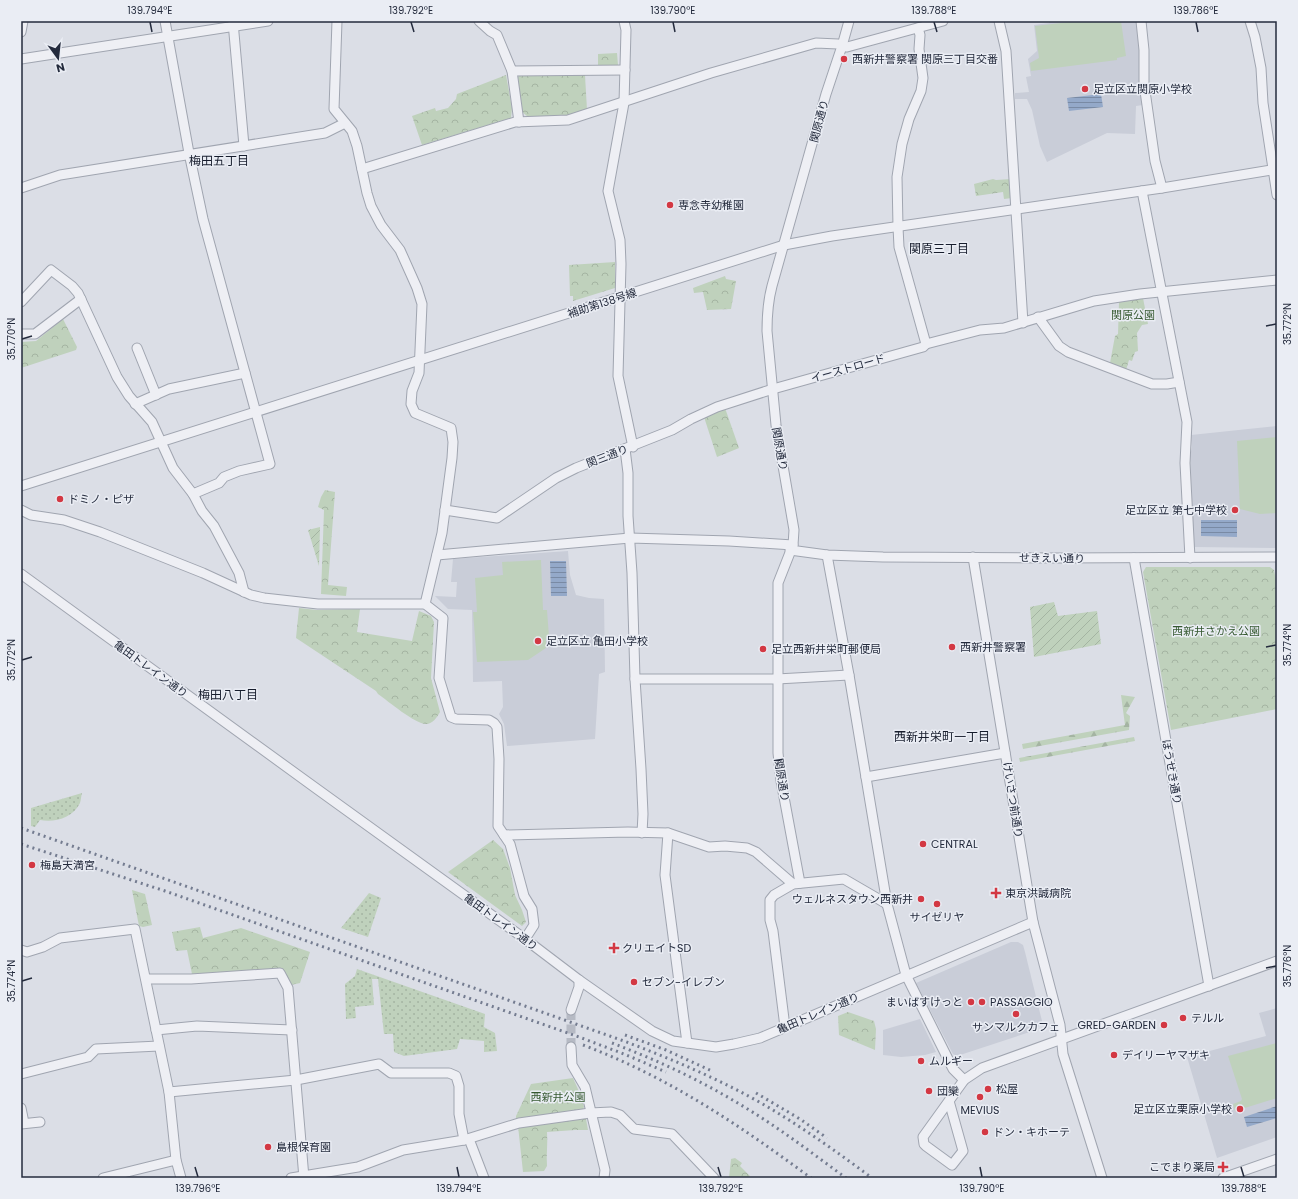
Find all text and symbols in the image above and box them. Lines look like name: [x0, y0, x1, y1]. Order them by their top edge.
text: 139.794°E: [128, 3, 172, 18]
text: 139.792°E: [389, 3, 433, 18]
text: 139.790°E: [651, 3, 695, 18]
text: 139.788°E: [912, 3, 956, 18]
text: 139.786°E: [1174, 3, 1218, 18]
north arrow: [38, 38, 78, 78]
place label: 西新井警察署 関原三丁目交番: [852, 51, 998, 67]
marker: 西新井警察署 関原三丁目交番: [839, 54, 849, 64]
text: N: [55, 59, 67, 76]
place label: 足立区立関原小学校: [1093, 81, 1192, 97]
marker: 足立区立関原小学校: [1080, 84, 1090, 94]
street label: 関原通り: [806, 98, 832, 144]
district label: 梅田五丁目: [189, 152, 249, 169]
place label: 専念寺幼稚園: [678, 197, 744, 213]
marker: 専念寺幼稚園: [665, 200, 675, 210]
district label: 関原三丁目: [909, 240, 969, 257]
street label: 補助第138号線: [565, 284, 639, 322]
text: 35.772°N: [1280, 303, 1295, 345]
park label: 関原公園: [1111, 307, 1155, 323]
text: 35.770°N: [4, 318, 19, 360]
street label: イーストロード: [809, 350, 887, 386]
street label: 関原通り: [768, 426, 792, 472]
street label: 関三通り: [584, 441, 630, 471]
place label: ドミノ・ピザ: [68, 491, 134, 507]
marker: ドミノ・ピザ: [55, 494, 65, 504]
place label: 足立区立 第七中学校: [1125, 502, 1227, 518]
marker: 足立区立 第七中学校: [1230, 505, 1240, 515]
street label: せきえい通り: [1019, 549, 1085, 567]
park label: 西新井さかえ公園: [1172, 623, 1260, 639]
text: 35.774°N: [1280, 624, 1295, 666]
place label: 足立区立 亀田小学校: [546, 633, 648, 649]
marker: 足立区立 亀田小学校: [533, 636, 543, 646]
street label: 亀田トレイン通り: [111, 637, 191, 701]
text: 35.772°N: [4, 639, 19, 681]
place label: 西新井警察署: [960, 639, 1026, 655]
place label: 足立西新井栄町郵便局: [771, 641, 881, 657]
marker: 西新井警察署: [947, 642, 957, 652]
marker: 足立西新井栄町郵便局: [758, 644, 768, 654]
district label: 梅田八丁目: [198, 686, 258, 703]
district label: 西新井栄町一丁目: [894, 728, 990, 745]
street label: ぼうせき通り: [1158, 738, 1186, 806]
street label: 関原通り: [771, 757, 793, 803]
street label: けいさつ前通り: [999, 761, 1027, 839]
place label: CENTRAL: [931, 836, 978, 852]
marker: CENTRAL: [918, 839, 928, 849]
place label: 梅島天満宮: [40, 857, 95, 873]
marker: 梅島天満宮: [27, 860, 37, 870]
place label: 東京洪誠病院: [1005, 885, 1071, 901]
marker: 東京洪誠病院: [990, 887, 1002, 899]
street label: 亀田トレイン通り: [461, 890, 541, 954]
place label: ウェルネスタウン西新井: [792, 891, 913, 907]
marker: ウェルネスタウン西新井: [916, 894, 926, 904]
marker: サイゼリヤ: [932, 899, 942, 909]
place label: サイゼリヤ: [910, 909, 965, 925]
place label: クリエイトSD: [622, 940, 691, 956]
marker: クリエイトSD: [609, 943, 619, 953]
text: 35.776°N: [1280, 945, 1295, 987]
text: 35.774°N: [4, 960, 19, 1002]
place label: セブン-イレブン: [642, 974, 725, 990]
marker: セブン-イレブン: [629, 977, 639, 987]
street label: 亀田トレイン通り: [774, 988, 862, 1038]
place label: まいばすけっと: [886, 994, 963, 1010]
place label: PASSAGGIO: [990, 994, 1053, 1010]
marker: まいばすけっと: [966, 997, 976, 1007]
marker: PASSAGGIO: [977, 997, 987, 1007]
marker: サンマルクカフェ: [1011, 1009, 1021, 1019]
place label: テルル: [1191, 1010, 1224, 1026]
marker: テルル: [1178, 1013, 1188, 1023]
place label: GRED-GARDEN: [1077, 1017, 1156, 1033]
place label: サンマルクカフェ: [972, 1019, 1060, 1035]
marker: GRED-GARDEN: [1159, 1020, 1169, 1030]
place label: デイリーヤマザキ: [1122, 1047, 1210, 1063]
marker: デイリーヤマザキ: [1109, 1050, 1119, 1060]
place label: ムルギー: [929, 1053, 973, 1069]
marker: ムルギー: [916, 1056, 926, 1066]
place label: 松屋: [996, 1081, 1018, 1097]
place label: 団欒: [937, 1083, 959, 1099]
marker: 松屋: [983, 1084, 993, 1094]
marker: 団欒: [924, 1086, 934, 1096]
park label: 西新井公園: [531, 1089, 586, 1105]
marker: MEVIUS: [975, 1092, 985, 1102]
place label: 足立区立栗原小学校: [1133, 1101, 1232, 1117]
place label: MEVIUS: [960, 1102, 1000, 1118]
marker: 足立区立栗原小学校: [1235, 1104, 1245, 1114]
place label: ドン・キホーテ: [993, 1124, 1070, 1140]
marker: ドン・キホーテ: [980, 1127, 990, 1137]
place label: 島根保育園: [276, 1139, 331, 1155]
marker: 島根保育園: [263, 1142, 273, 1152]
place label: こでまり薬局: [1149, 1159, 1215, 1175]
marker: こでまり薬局: [1218, 1162, 1228, 1172]
text: 139.796°E: [176, 1181, 220, 1196]
text: 139.794°E: [437, 1181, 481, 1196]
text: 139.792°E: [699, 1181, 743, 1196]
text: 139.790°E: [960, 1181, 1004, 1196]
text: 139.788°E: [1222, 1181, 1266, 1196]

